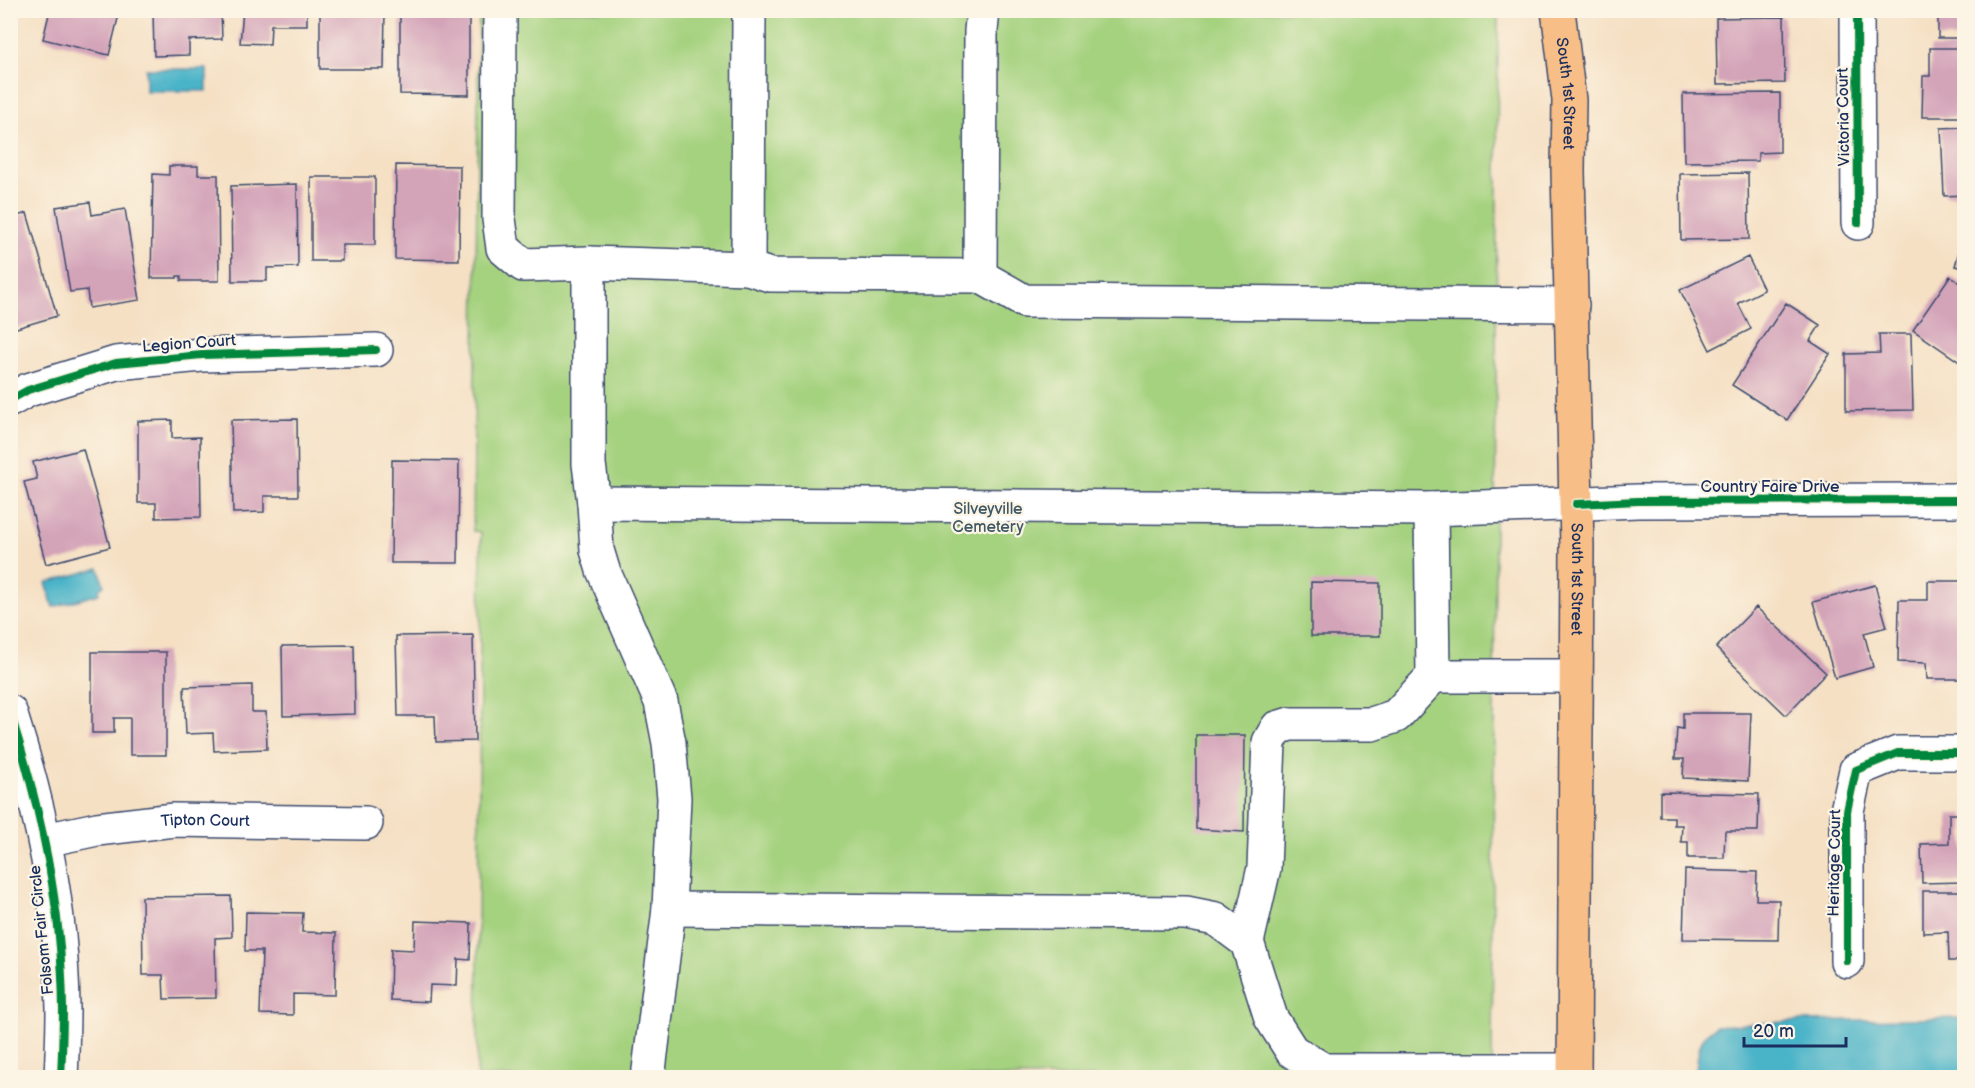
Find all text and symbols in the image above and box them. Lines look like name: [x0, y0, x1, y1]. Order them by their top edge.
street label: South 1st Street: [1552, 36, 1579, 150]
street label: Victoria Court: [1834, 67, 1854, 166]
street label: Legion Court: [142, 331, 236, 357]
street label: Country Faire Drive: [1701, 478, 1840, 497]
park label: Silveyville Cemetery: [952, 500, 1024, 537]
street label: South 1st Street: [1567, 523, 1587, 636]
street label: Heritage Court: [1825, 809, 1845, 917]
street label: Tipton Court: [160, 810, 250, 831]
street label: Folsom Fair Circle: [26, 864, 58, 996]
scale bar: [1744, 1010, 1846, 1048]
text: 20 m: [1753, 1021, 1794, 1042]

